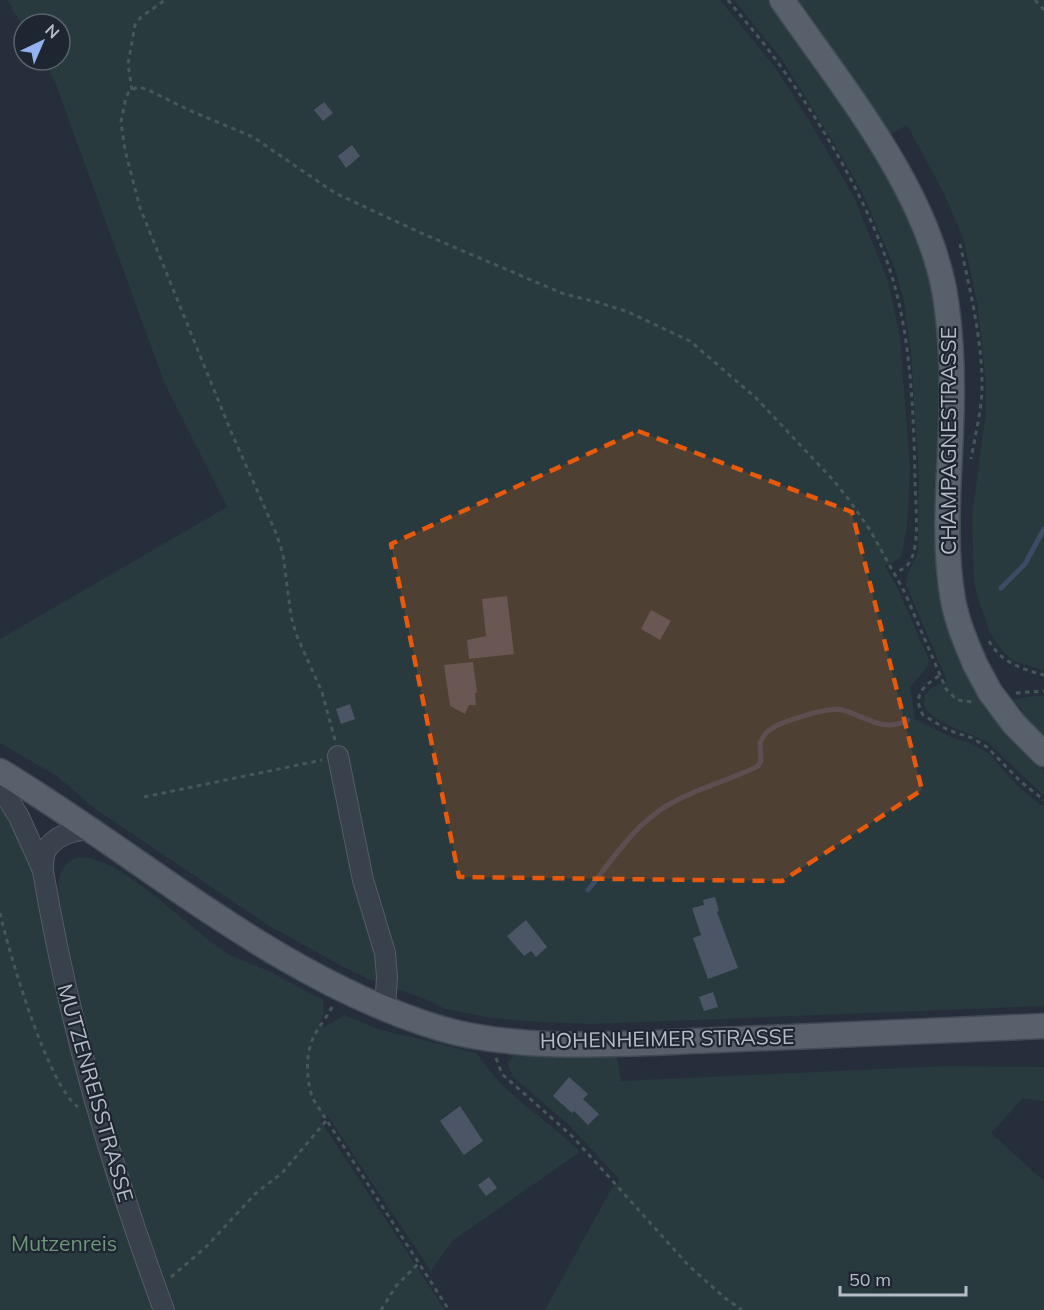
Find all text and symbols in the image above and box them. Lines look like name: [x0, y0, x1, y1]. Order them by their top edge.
north arrow: [12, 12, 72, 72]
text: N: [41, 20, 64, 43]
street label: CHAMPAGNESTRASSE: [935, 327, 961, 555]
street label: MUTZENREISSTRASSE: [52, 981, 140, 1205]
street label: HOHENHEIMER STRASSE: [540, 1023, 794, 1053]
park label: Mutzenreis: [11, 1230, 117, 1256]
scale bar: [840, 1259, 966, 1297]
text: 50 m: [849, 1268, 891, 1291]

